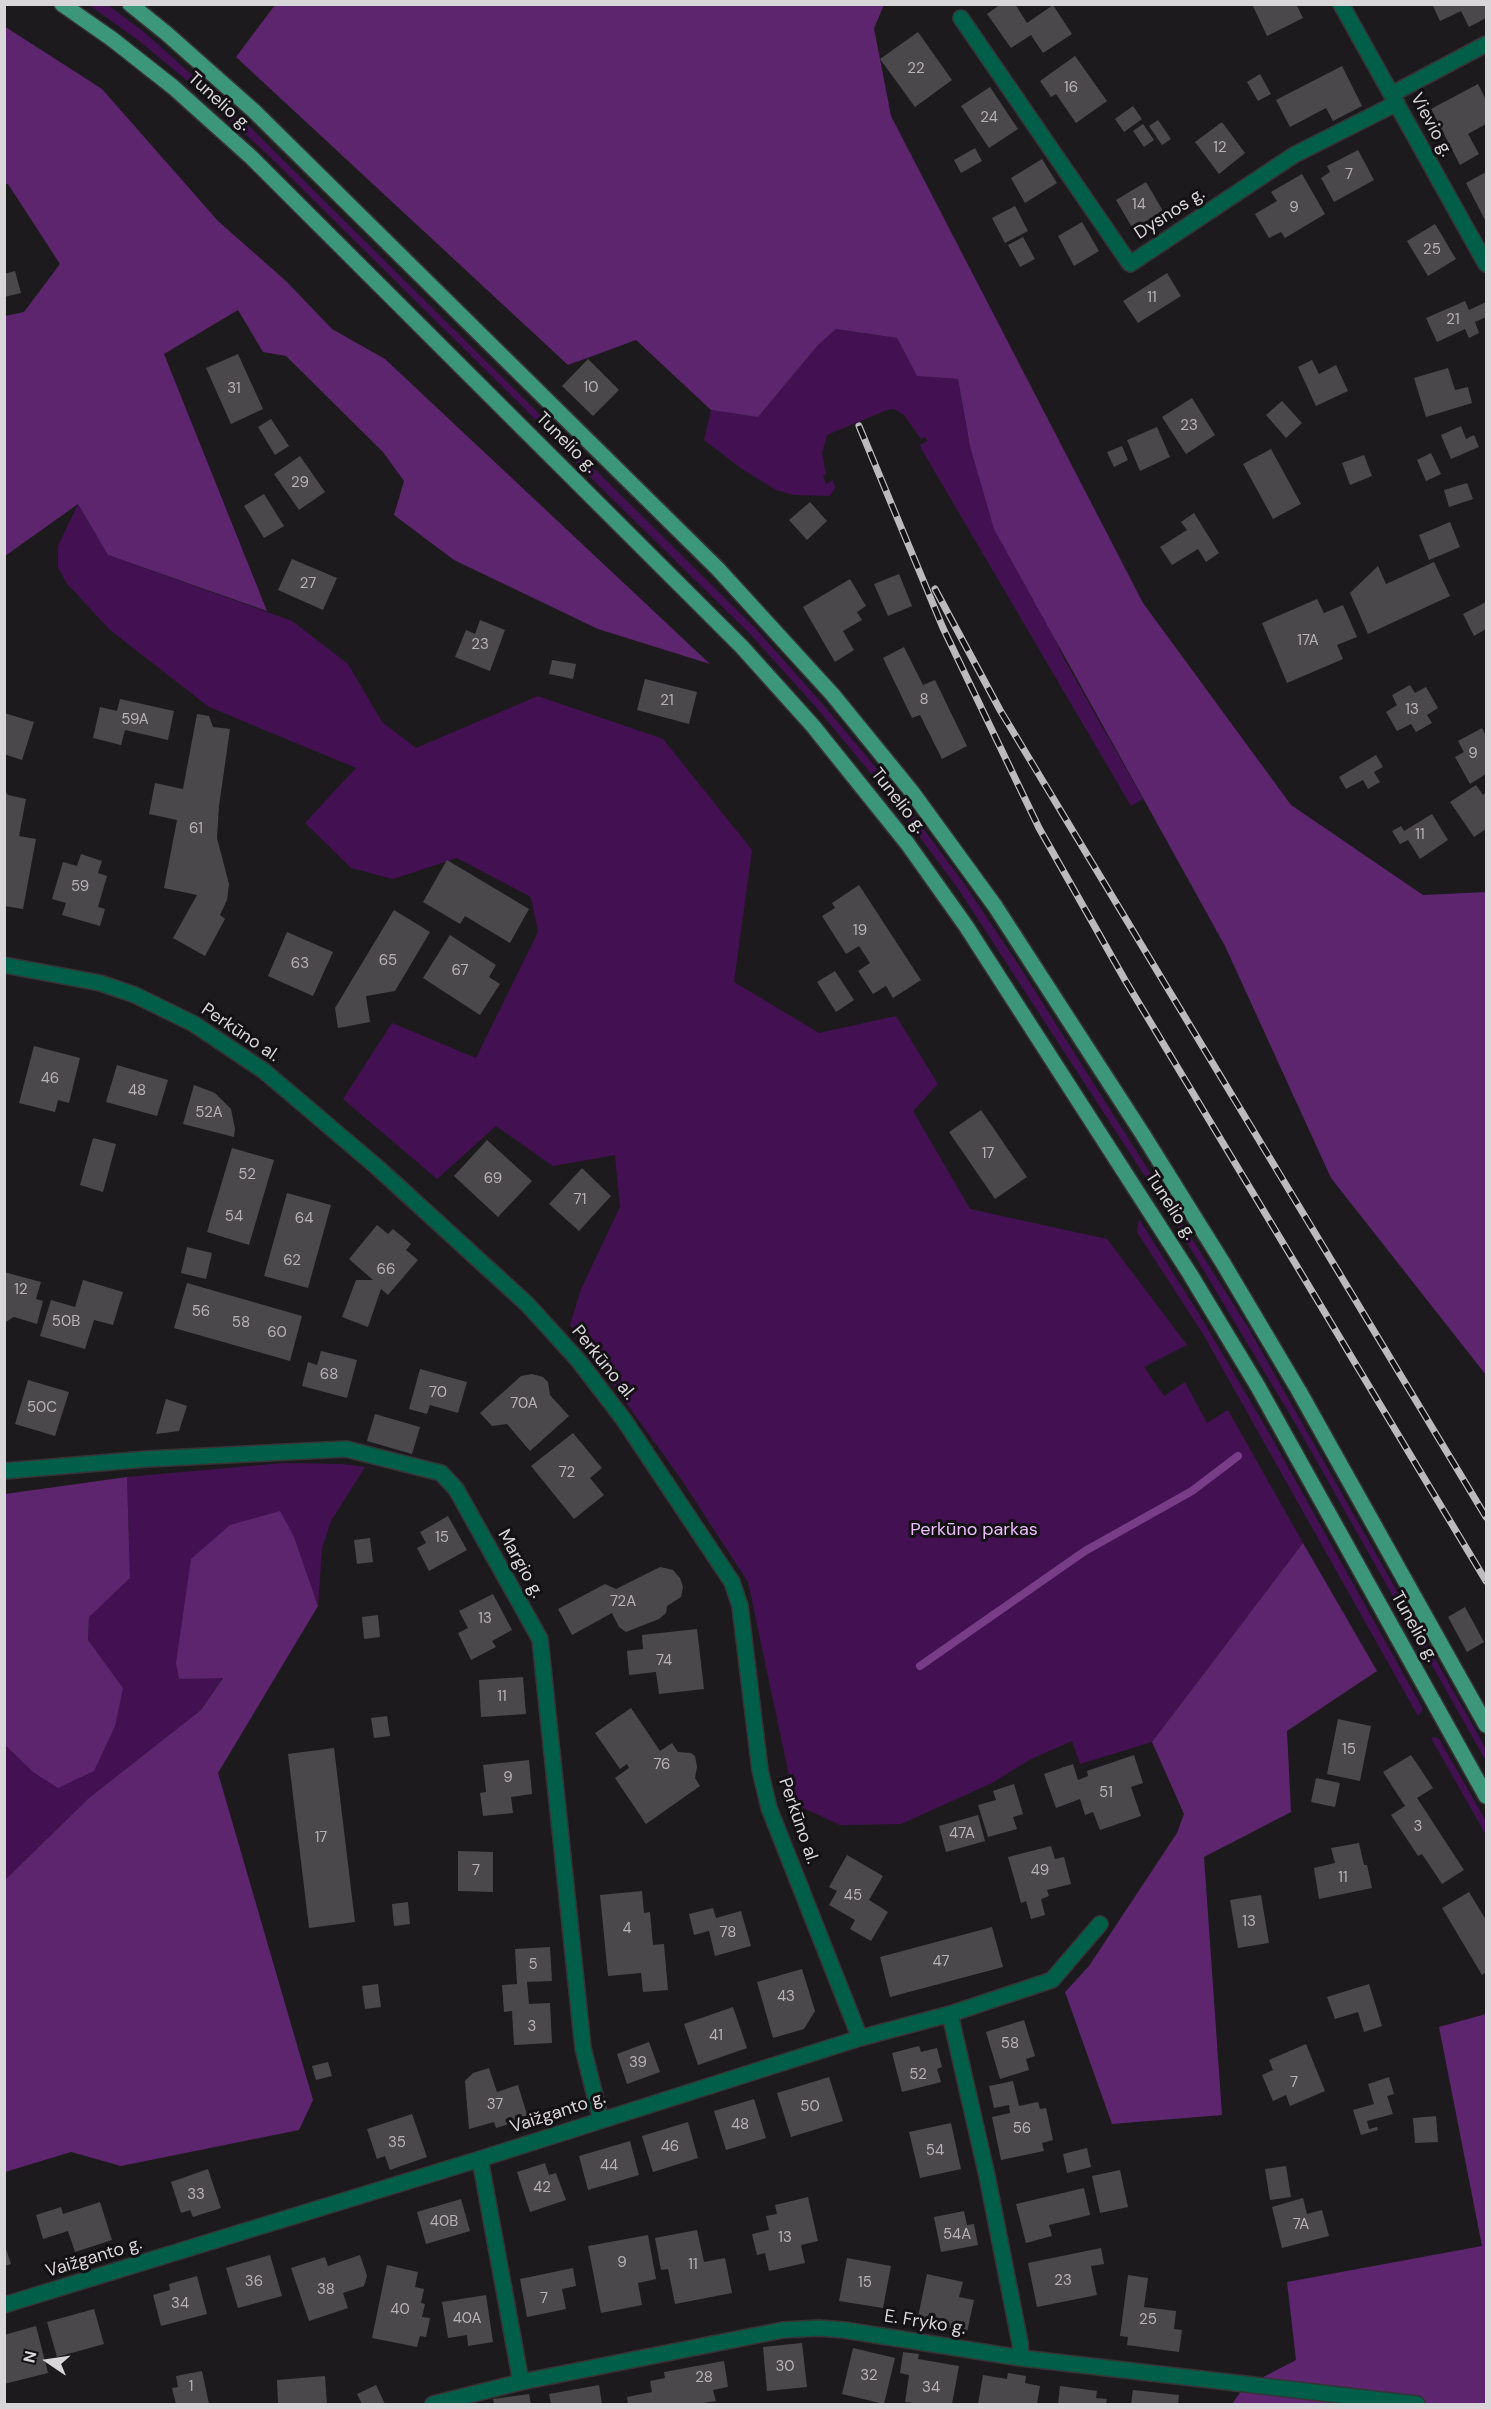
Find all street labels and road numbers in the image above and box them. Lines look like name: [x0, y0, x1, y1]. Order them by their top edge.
street label: Tunelio g.: [183, 68, 255, 136]
street label: Vievio g.: [1405, 89, 1457, 161]
street label: Dysnos g.: [1131, 183, 1209, 245]
street label: Tunelio g.: [531, 408, 601, 478]
street label: Tunelio g.: [866, 764, 930, 838]
street label: Perkūno al.: [197, 999, 283, 1067]
street label: Tunelio g.: [1140, 1168, 1200, 1244]
street label: Perkūno al.: [566, 1321, 640, 1405]
street label: Margio g.: [492, 1526, 548, 1602]
street label: Tunelio g.: [1386, 1588, 1442, 1666]
street label: Perkūno al.: [773, 1775, 823, 1867]
street label: Vaižganto g.: [507, 2087, 609, 2139]
street label: Vaižganto g.: [43, 2233, 145, 2283]
street label: E. Fryko g.: [883, 2306, 967, 2340]

